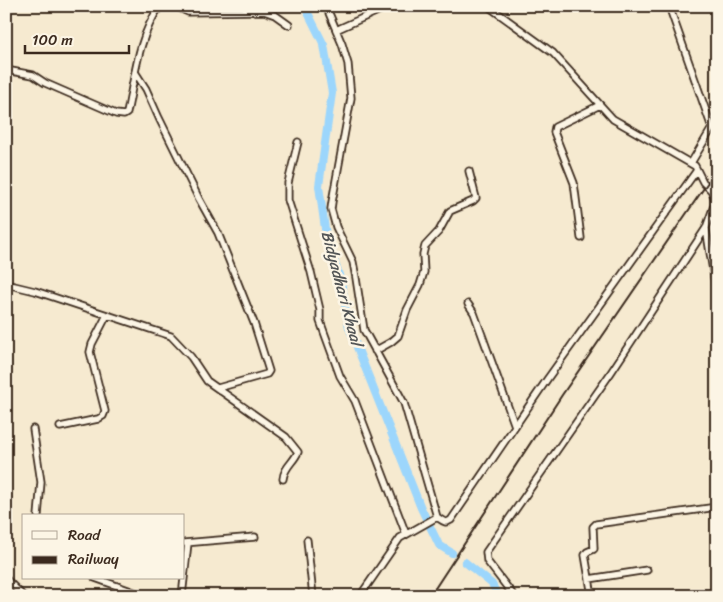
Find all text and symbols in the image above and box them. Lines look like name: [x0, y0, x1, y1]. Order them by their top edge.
scale bar: [25, 22, 129, 54]
text: 100 m: [32, 27, 73, 53]
water label: Bidyadhari Khaal: [313, 227, 372, 352]
legend: [22, 514, 185, 580]
text: Road: [68, 522, 101, 548]
text: Railway: [68, 546, 119, 572]

